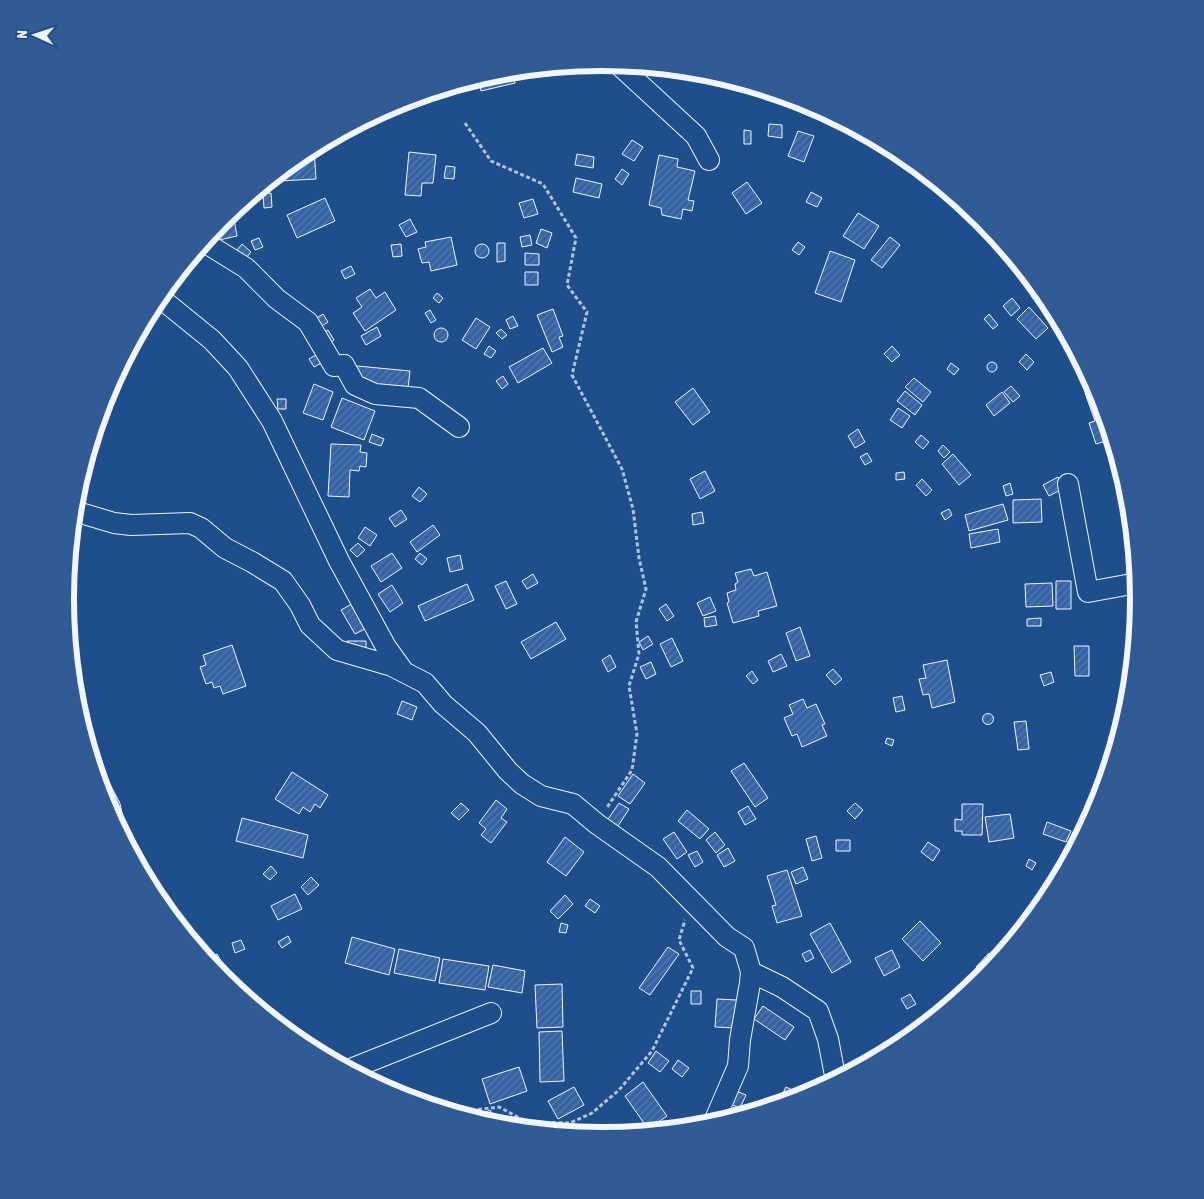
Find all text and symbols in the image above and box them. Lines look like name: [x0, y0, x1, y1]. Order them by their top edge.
north arrow: [10, 10, 60, 60]
text: N: [14, 30, 30, 39]

